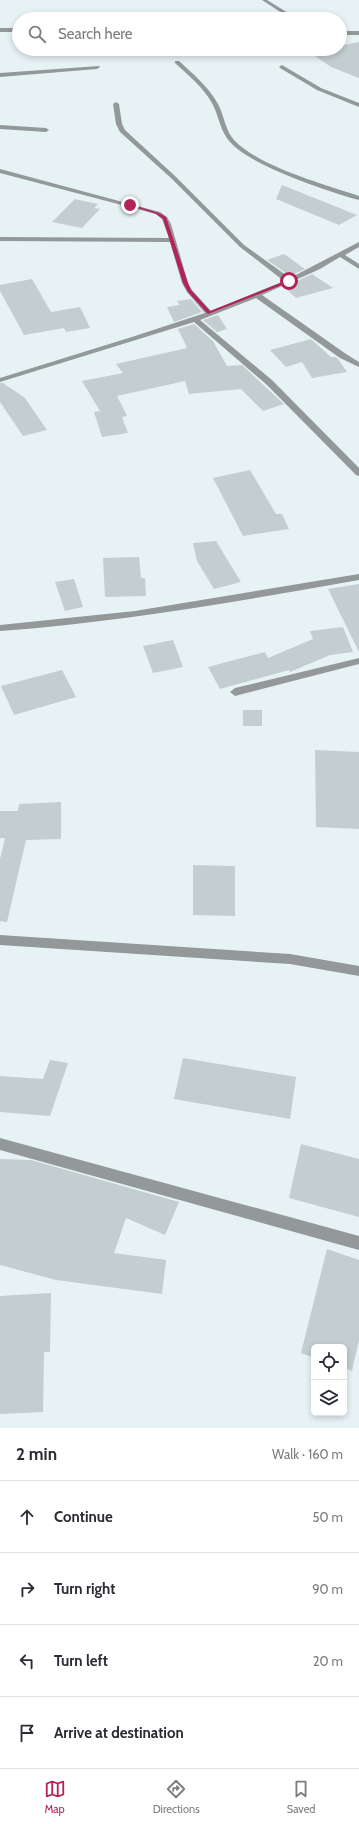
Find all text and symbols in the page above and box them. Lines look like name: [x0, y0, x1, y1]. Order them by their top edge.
search box: [12, 12, 347, 56]
icon: search: [26, 23, 48, 45]
text: Search here: [58, 25, 133, 43]
route end: [121, 196, 139, 214]
route start: [280, 272, 298, 290]
map controls: [311, 1344, 347, 1416]
button: locate: [311, 1344, 347, 1380]
button: layers: [311, 1380, 347, 1416]
text: 2 min: [16, 1444, 57, 1464]
text: Walk · 160 m: [272, 1446, 343, 1462]
icon: ahead: [16, 1506, 38, 1528]
text: Continue: [54, 1508, 113, 1526]
text: 50 m: [313, 1509, 343, 1525]
icon: right: [16, 1578, 38, 1600]
text: Turn right: [54, 1580, 115, 1598]
text: 90 m: [312, 1581, 343, 1597]
icon: left: [16, 1650, 38, 1672]
text: Turn left: [54, 1652, 108, 1670]
text: 20 m: [313, 1653, 343, 1669]
icon: arrive: [16, 1722, 38, 1744]
text: Arrive at destination: [54, 1724, 184, 1742]
tab: Map: [44, 1778, 66, 1816]
tab: Directions: [153, 1778, 200, 1816]
tab: Saved: [287, 1778, 315, 1816]

